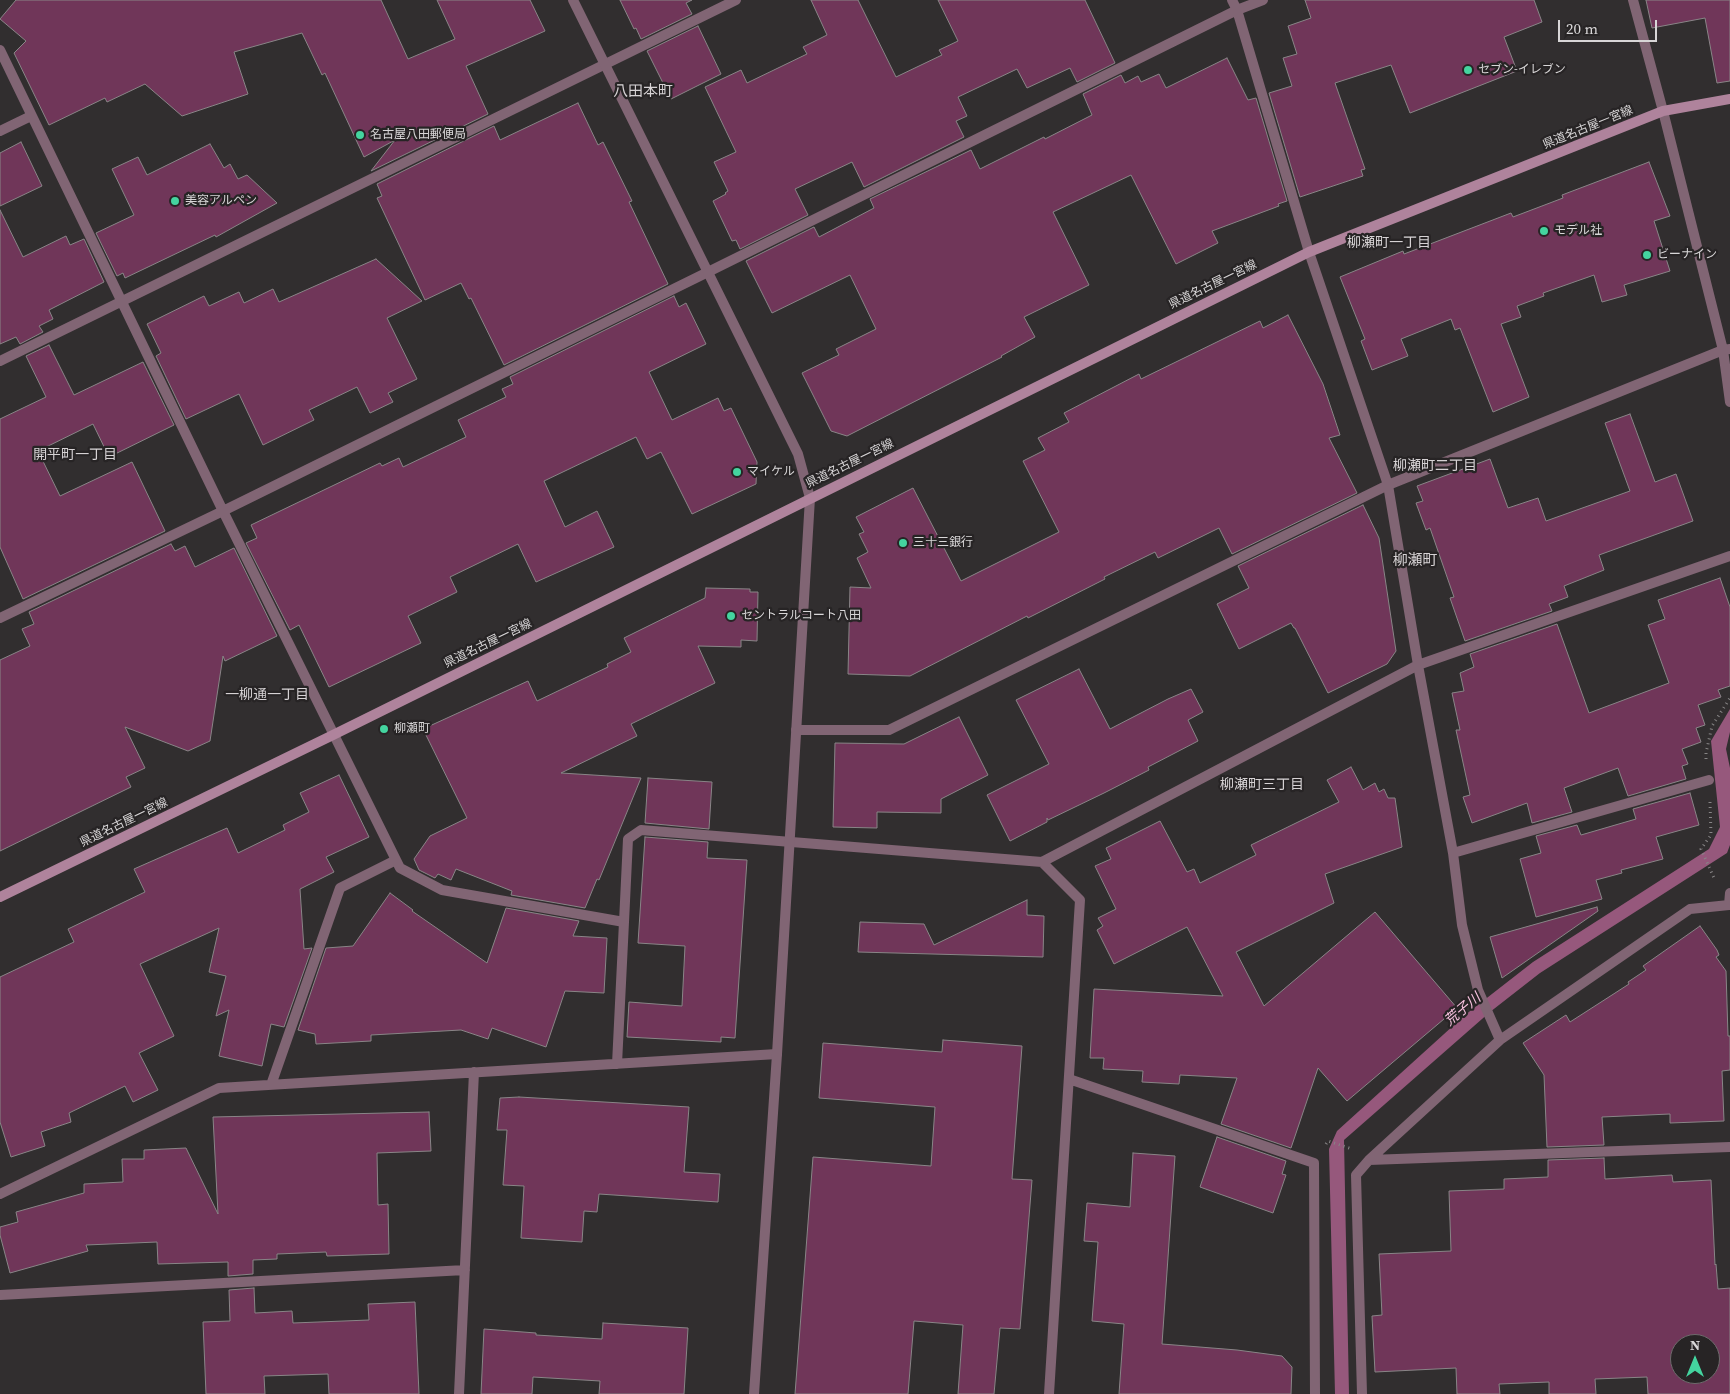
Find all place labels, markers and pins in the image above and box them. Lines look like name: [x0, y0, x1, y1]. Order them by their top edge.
place label: セブン-イレブン: [1478, 63, 1566, 77]
marker: セブン-イレブン: [1462, 64, 1474, 76]
place label: 名古屋八田郵便局: [370, 128, 466, 142]
marker: 名古屋八田郵便局: [354, 129, 366, 141]
place label: 美容アルペン: [185, 194, 257, 208]
marker: 美容アルペン: [169, 195, 181, 207]
place label: モデル社: [1554, 224, 1602, 238]
marker: モデル社: [1538, 225, 1550, 237]
place label: ビーナイン: [1657, 248, 1717, 262]
marker: ビーナイン: [1641, 249, 1653, 261]
place label: マイケル: [747, 465, 795, 479]
marker: マイケル: [731, 466, 743, 478]
place label: 三十三銀行: [913, 536, 973, 550]
marker: 三十三銀行: [897, 537, 909, 549]
place label: セントラルコート八田: [741, 609, 861, 623]
marker: セントラルコート八田: [725, 610, 737, 622]
place label: 柳瀬町: [394, 722, 430, 736]
marker: 柳瀬町: [378, 723, 390, 735]

